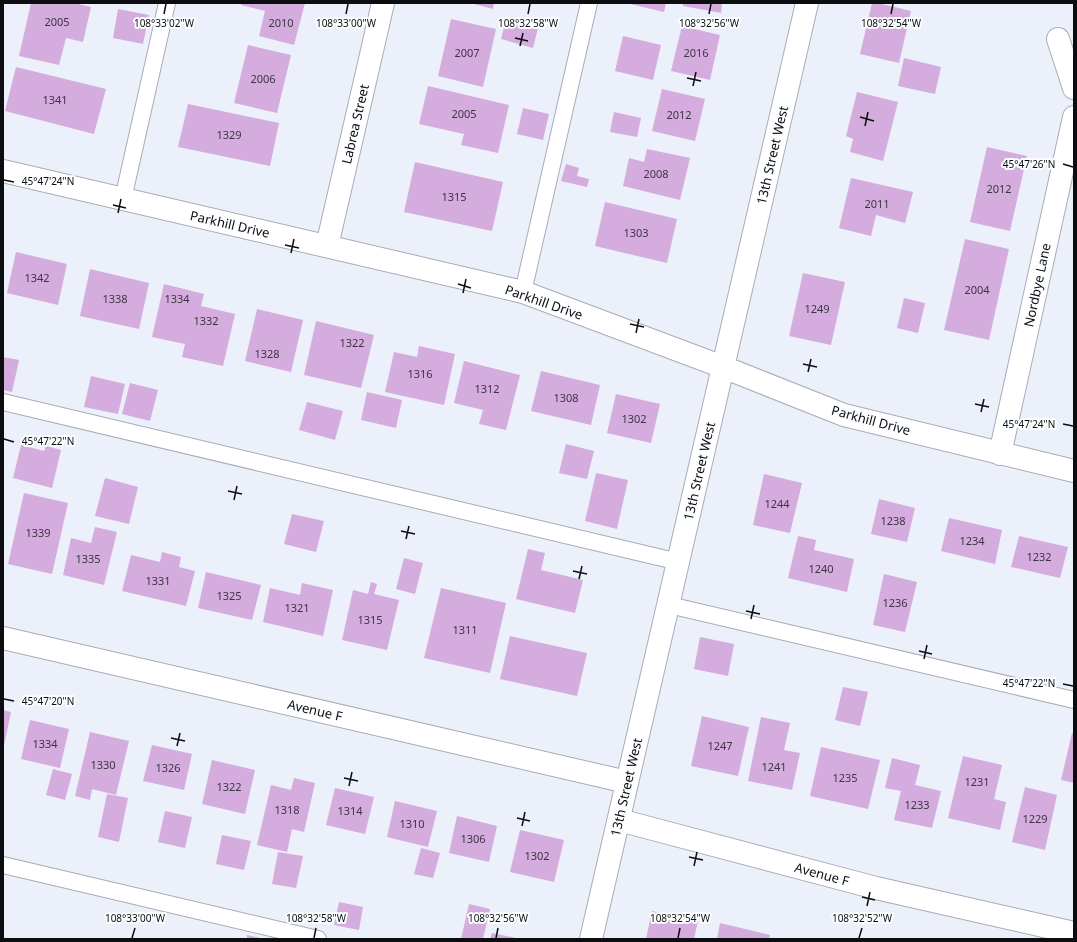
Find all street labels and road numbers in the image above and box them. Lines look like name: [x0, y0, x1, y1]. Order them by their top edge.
street label: Labrea Street: [337, 82, 373, 166]
street label: 13th Street West: [752, 104, 792, 206]
street label: Parkhill Drive: [188, 206, 272, 242]
street label: Nordbye Lane: [1019, 241, 1055, 329]
street label: Parkhill Drive: [503, 280, 585, 324]
street label: Parkhill Drive: [829, 401, 913, 439]
street label: 13th Street West: [679, 420, 719, 522]
street label: Avenue F: [286, 695, 344, 725]
street label: 13th Street West: [606, 736, 646, 838]
street label: Avenue F: [793, 858, 852, 890]

